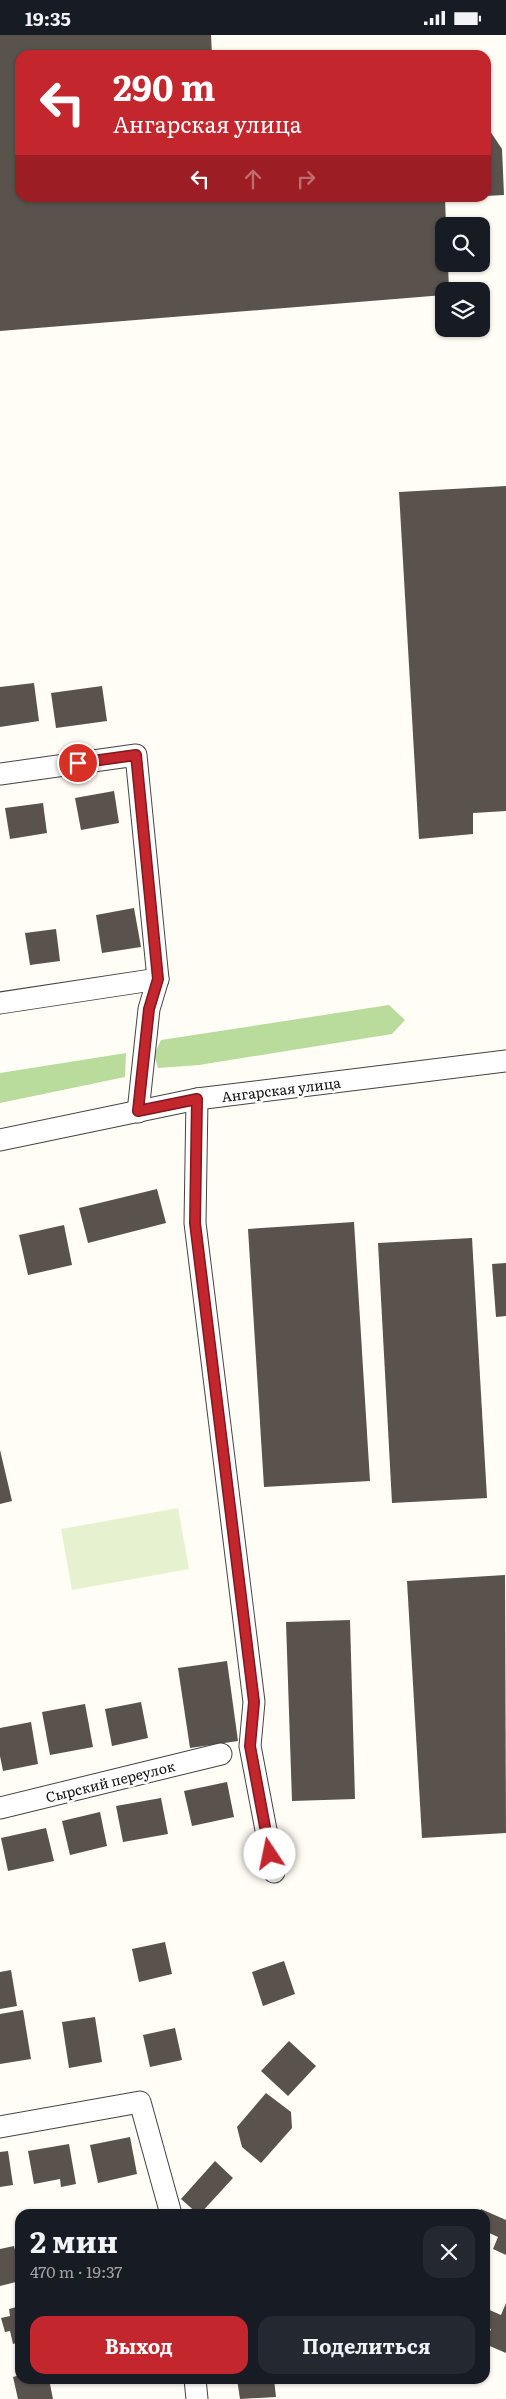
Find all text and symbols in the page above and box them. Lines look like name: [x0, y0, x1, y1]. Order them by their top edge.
text: 19:35: [25, 4, 71, 32]
text: 290 m: [113, 60, 215, 112]
icon: left: [30, 70, 95, 135]
text: Ангарская улица: [113, 107, 302, 140]
icon: left: [186, 165, 214, 193]
icon: ahead: [239, 165, 267, 193]
icon: right: [292, 165, 320, 193]
map controls: [435, 217, 490, 337]
button: search: [435, 217, 490, 272]
button: layers: [435, 282, 490, 337]
pin: [57, 742, 99, 784]
icon: arrive: [64, 749, 92, 777]
street label: Ангарская улица: [220, 1072, 342, 1106]
street label: Сырский переулок: [43, 1755, 177, 1807]
position arrow: [243, 1827, 295, 1879]
text: 2 мин: [30, 2218, 118, 2262]
button: close: [423, 2226, 475, 2278]
text: 470 m · 19:37: [30, 2259, 122, 2283]
button: Выход: [30, 2316, 248, 2374]
button: Поделиться: [258, 2316, 475, 2374]

